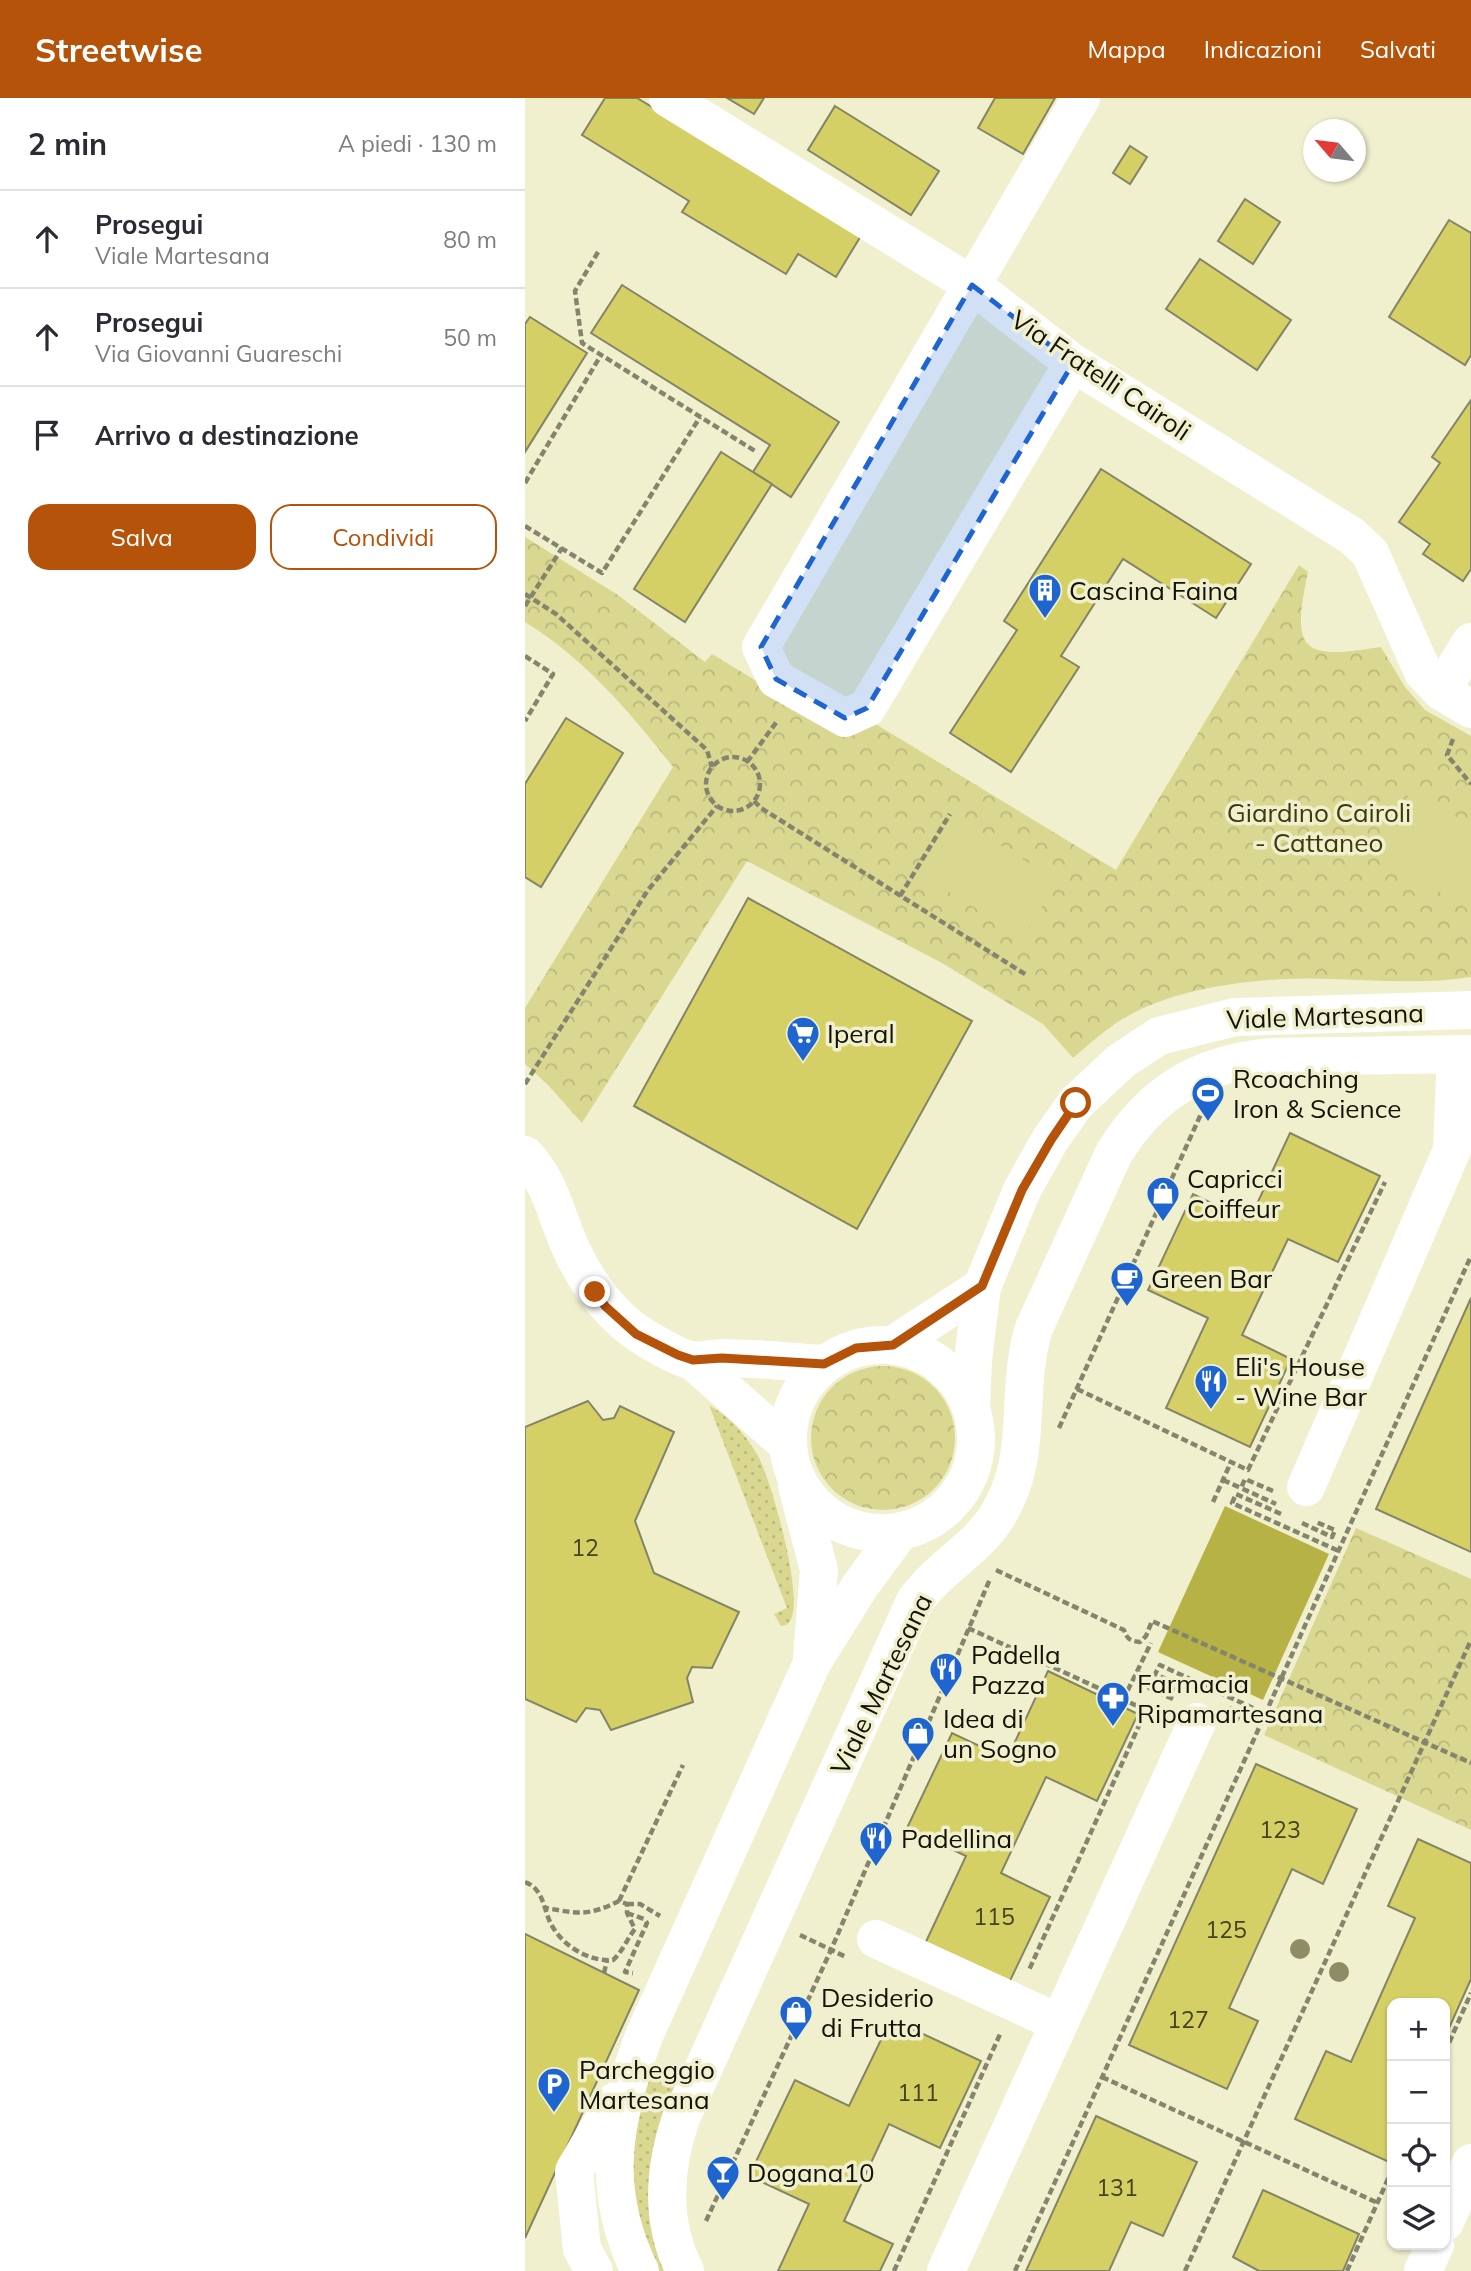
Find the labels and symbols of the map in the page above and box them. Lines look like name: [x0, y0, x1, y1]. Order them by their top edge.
north arrow: [1303, 119, 1366, 182]
street label: Via Fratelli Cairoli: [1005, 303, 1197, 447]
building icon: Cascina Faina: [1026, 571, 1064, 620]
place label: Cascina Faina: [1069, 574, 1238, 607]
park label: Giardino Cairoli - Cattaneo: [1227, 796, 1411, 859]
street label: Viale Martesana: [1226, 996, 1424, 1036]
supermarket icon: Iperal: [784, 1014, 822, 1063]
place label: Iperal: [827, 1017, 895, 1050]
place label: Rcoaching Iron & Science: [1233, 1062, 1402, 1125]
sports icon: Rcoaching Iron & Science: [1189, 1074, 1227, 1123]
route start: [1060, 1087, 1091, 1118]
place label: Capricci Coiffeur: [1187, 1162, 1283, 1225]
shop icon: Capricci Coiffeur: [1144, 1174, 1182, 1223]
cafe icon: Green Bar: [1108, 1259, 1146, 1308]
place label: Green Bar: [1151, 1262, 1273, 1295]
route end: [579, 1276, 610, 1307]
place label: Eli's House - Wine Bar: [1235, 1350, 1367, 1413]
restaurant icon: Eli's House - Wine Bar: [1192, 1362, 1230, 1411]
house number: 12: [571, 1533, 599, 1562]
street label: Viale Martesana: [823, 1588, 939, 1780]
place label: Padella Pazza: [971, 1638, 1061, 1701]
restaurant icon: Padella Pazza: [927, 1650, 965, 1699]
place label: Farmacia Ripamartesana: [1137, 1667, 1323, 1730]
pharmacy icon: Farmacia Ripamartesana: [1094, 1679, 1132, 1728]
place label: Idea di un Sogno: [943, 1702, 1057, 1765]
shop icon: Idea di un Sogno: [899, 1714, 937, 1763]
house number: 123: [1259, 1815, 1301, 1844]
restaurant icon: Padellina: [857, 1819, 895, 1868]
place label: Padellina: [901, 1822, 1012, 1855]
house number: 115: [973, 1902, 1015, 1931]
house number: 125: [1205, 1915, 1247, 1944]
place label: Desiderio di Frutta: [821, 1981, 934, 2044]
shop icon: Desiderio di Frutta: [777, 1993, 815, 2042]
house number: 127: [1167, 2005, 1209, 2034]
place label: Parcheggio Martesana: [579, 2053, 715, 2116]
parking icon: Parcheggio Martesana: [535, 2065, 573, 2114]
house number: 111: [897, 2078, 939, 2107]
bar icon: Dogana10: [704, 2153, 742, 2202]
place label: Dogana10: [747, 2156, 875, 2189]
house number: 131: [1096, 2173, 1138, 2202]

